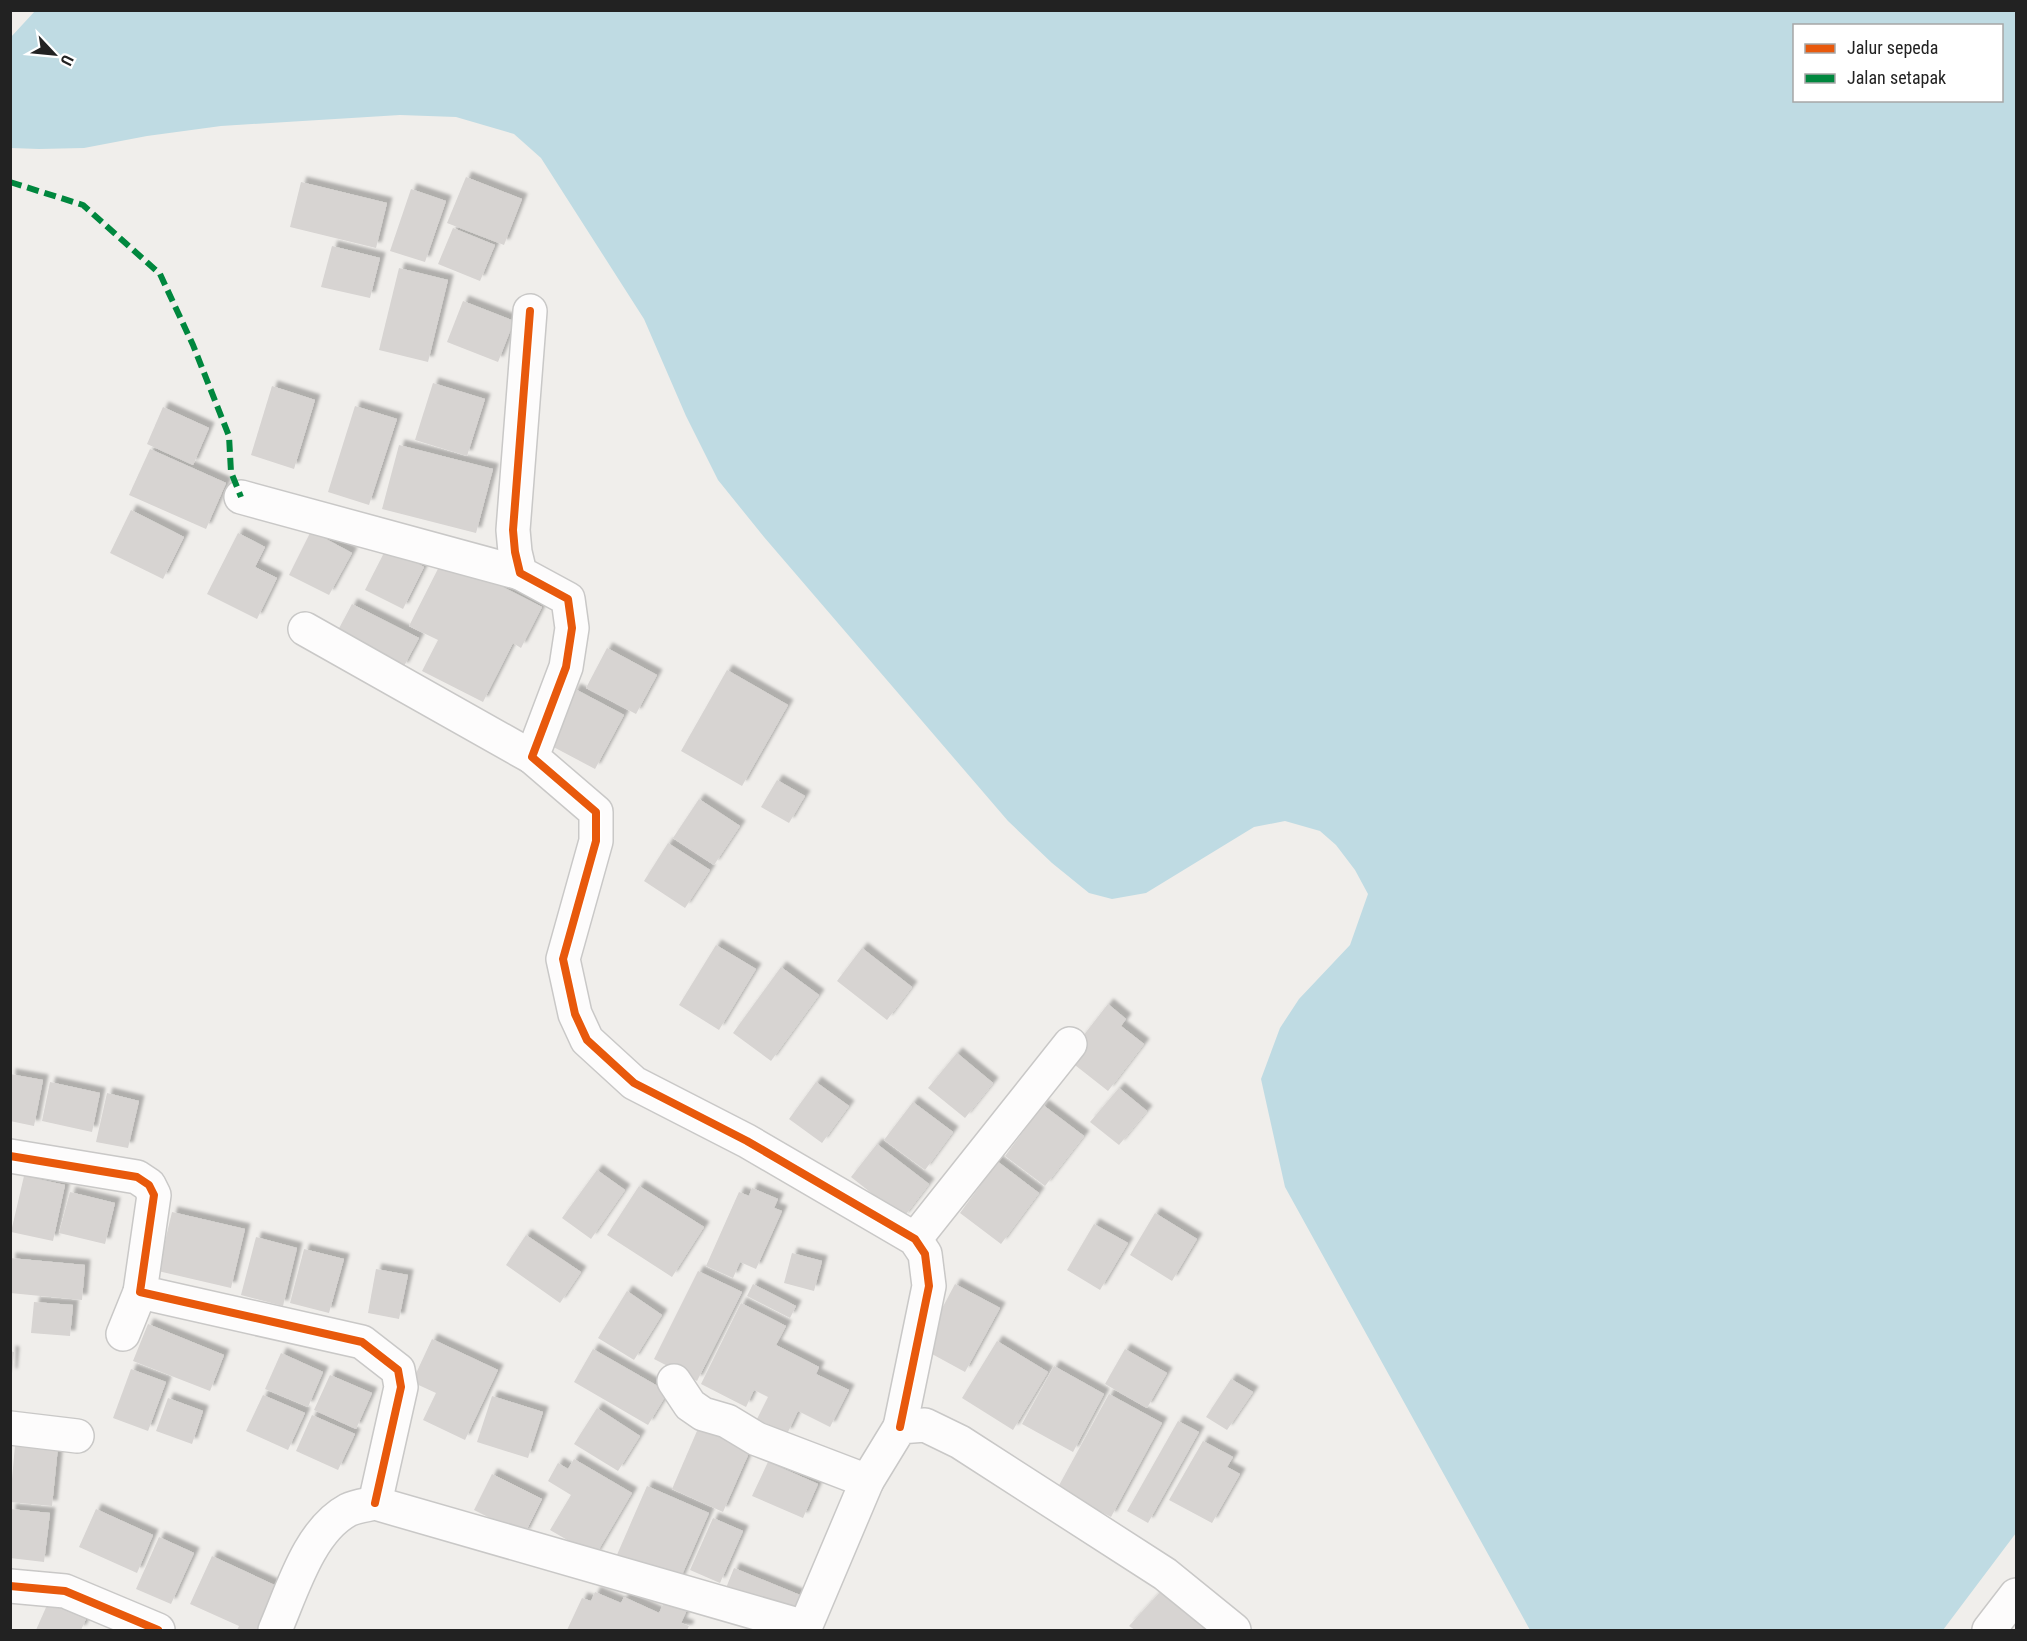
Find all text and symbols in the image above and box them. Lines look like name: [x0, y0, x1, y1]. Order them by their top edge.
north arrow: [24, 24, 84, 84]
legend: [1793, 24, 2003, 102]
text: Jalur sepeda: [1847, 37, 1938, 58]
text: U: [56, 52, 78, 69]
text: Jalan setapak: [1847, 67, 1946, 88]

